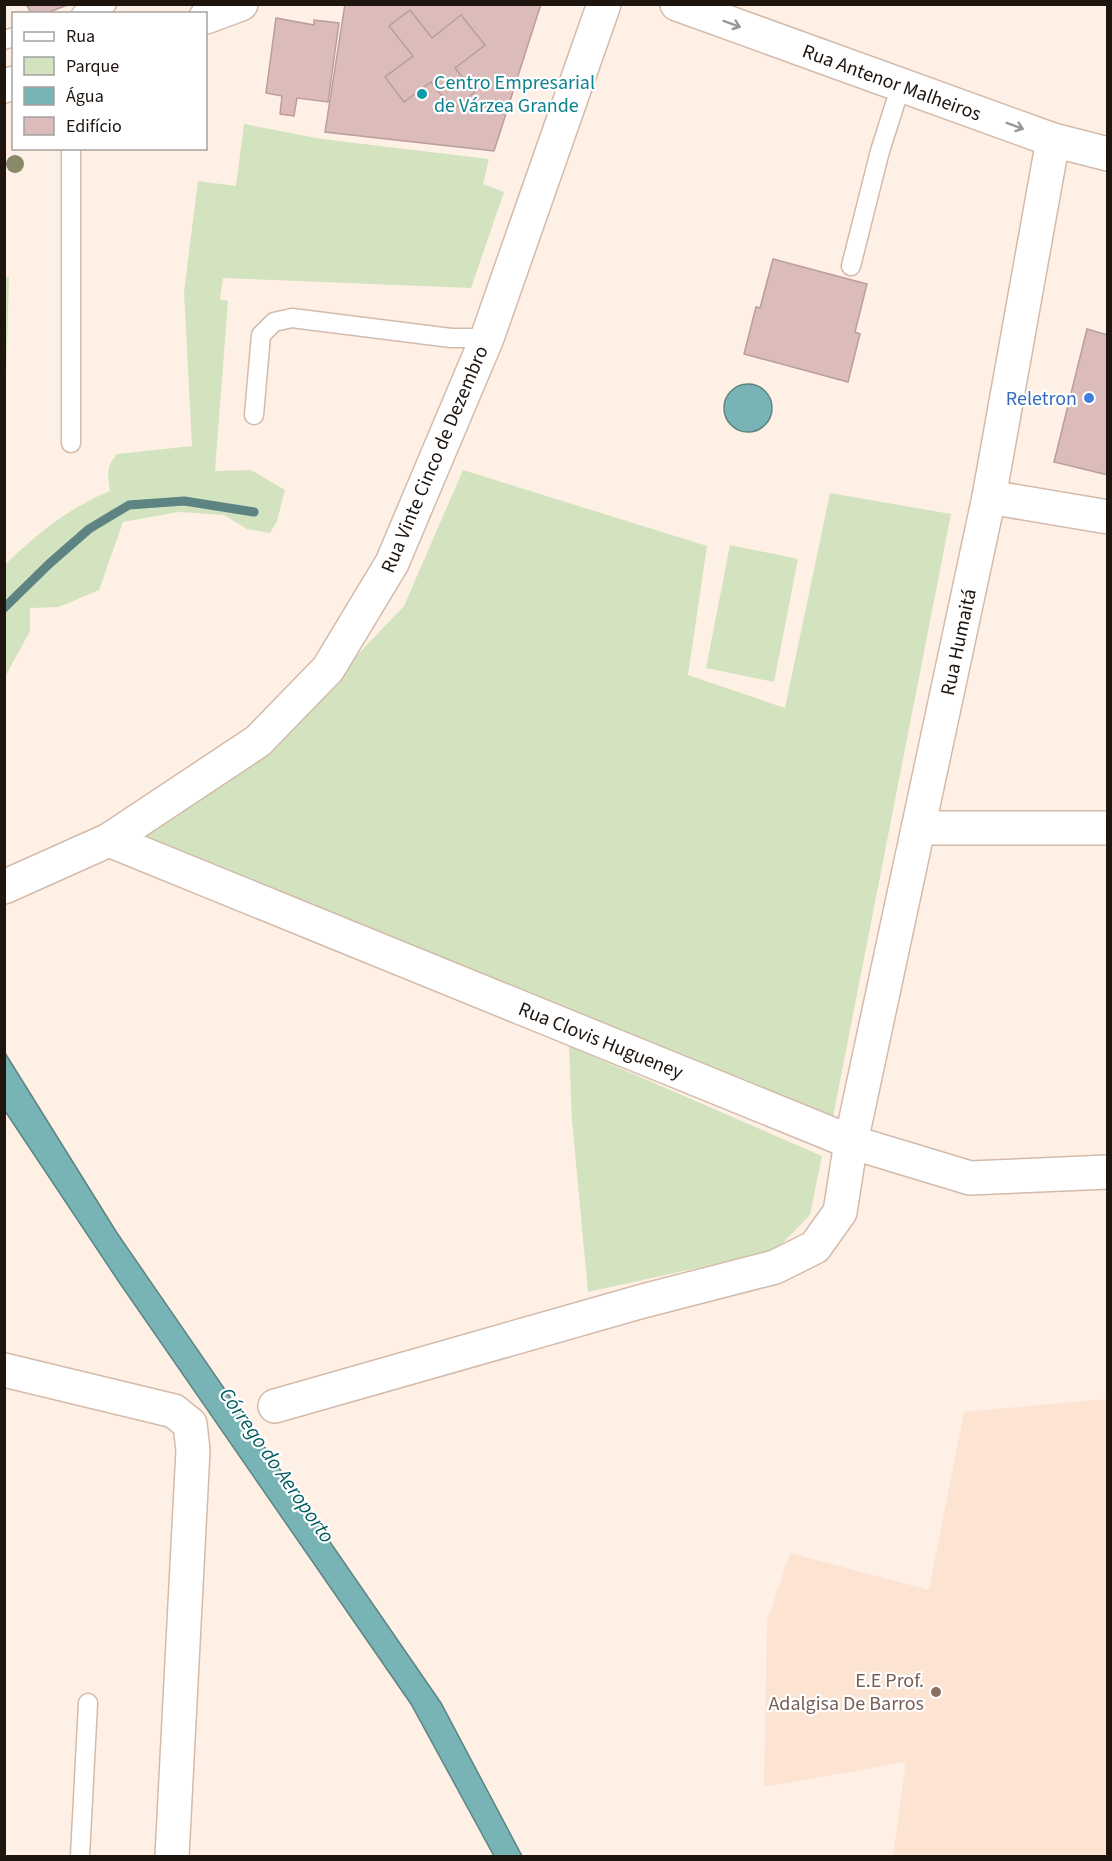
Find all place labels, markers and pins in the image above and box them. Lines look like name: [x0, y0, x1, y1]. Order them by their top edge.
place label: Centro Empresarial de Várzea Grande: [434, 69, 595, 120]
marker: Centro Empresarial de Várzea Grande: [415, 87, 429, 101]
place label: Reletron: [1006, 385, 1077, 413]
marker: Reletron: [1082, 391, 1096, 405]
place label: E.E Prof. Adalgisa De Barros: [768, 1667, 924, 1718]
marker: E.E Prof. Adalgisa De Barros: [929, 1685, 943, 1699]

